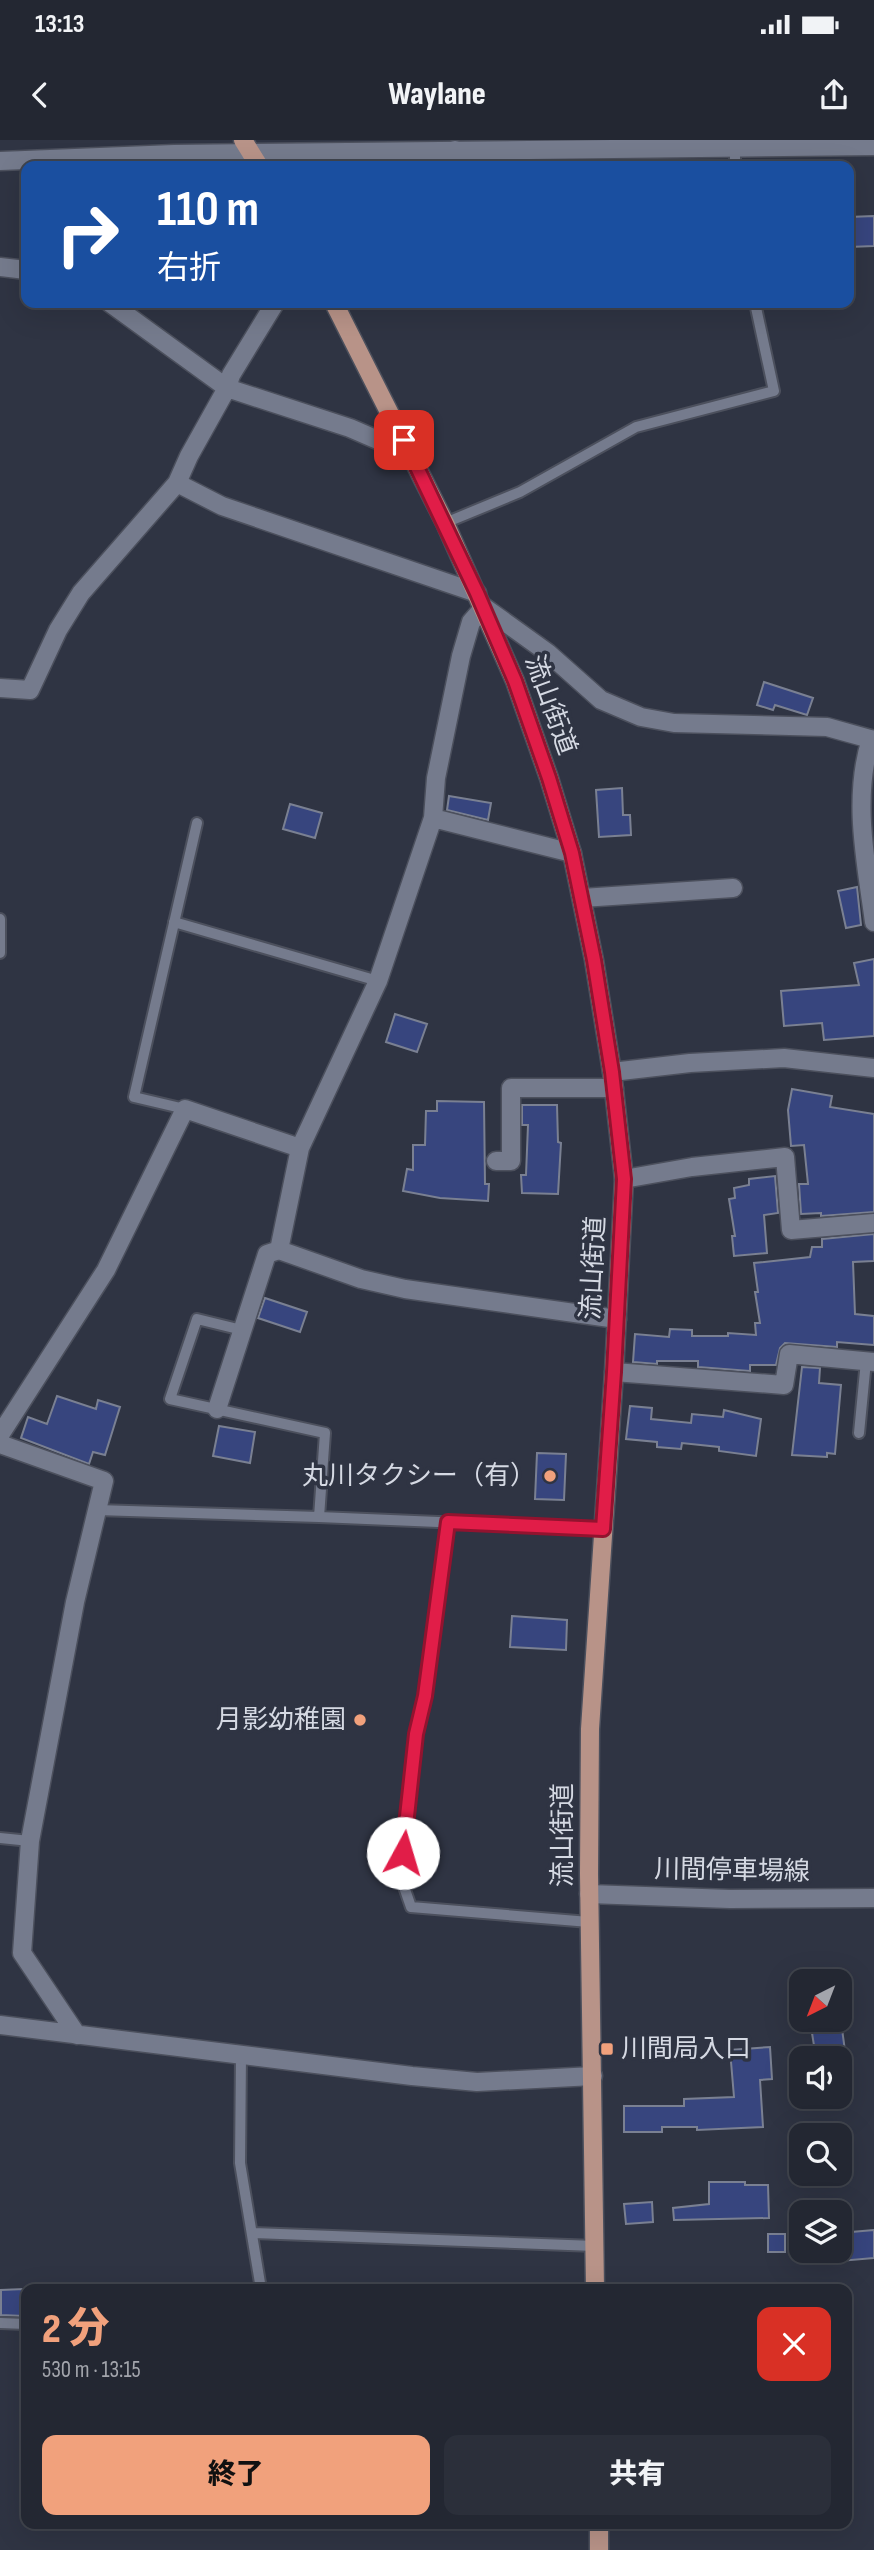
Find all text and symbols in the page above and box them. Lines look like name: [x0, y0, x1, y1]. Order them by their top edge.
text: 13:13: [35, 9, 84, 40]
text: Waylane: [388, 75, 486, 114]
icon: back: [21, 76, 59, 114]
icon: share: [815, 76, 853, 114]
text: 110 m: [157, 181, 259, 240]
icon: right: [42, 189, 133, 280]
text: 右折: [157, 249, 221, 288]
pin: [374, 410, 434, 470]
icon: arrive: [385, 421, 423, 459]
street label: 流山街道: [518, 651, 582, 759]
street label: 流山街道: [576, 1215, 612, 1321]
place label: 丸川タクシー（有）: [302, 1461, 536, 1492]
marker: 丸川タクシー（有）: [542, 1468, 558, 1484]
place label: 月影幼稚園: [216, 1705, 346, 1736]
marker: 月影幼稚園: [352, 1712, 368, 1728]
street label: 流山街道: [548, 1783, 579, 1887]
position arrow: [366, 1816, 440, 1890]
street label: 川間停車場線: [654, 1854, 810, 1888]
north arrow: [789, 1969, 852, 2032]
map controls: [789, 1969, 852, 2263]
place label: 川間局入口: [621, 2034, 751, 2065]
marker: 川間局入口: [599, 2041, 615, 2057]
button: sound: [789, 2046, 852, 2109]
button: search: [789, 2123, 852, 2186]
button: layers: [789, 2200, 852, 2263]
text: 2 分: [42, 2304, 109, 2355]
button: close: [757, 2307, 831, 2381]
text: 530 m · 13:15: [42, 2356, 141, 2384]
button: 終了: [42, 2435, 430, 2515]
button: 共有: [444, 2435, 831, 2515]

